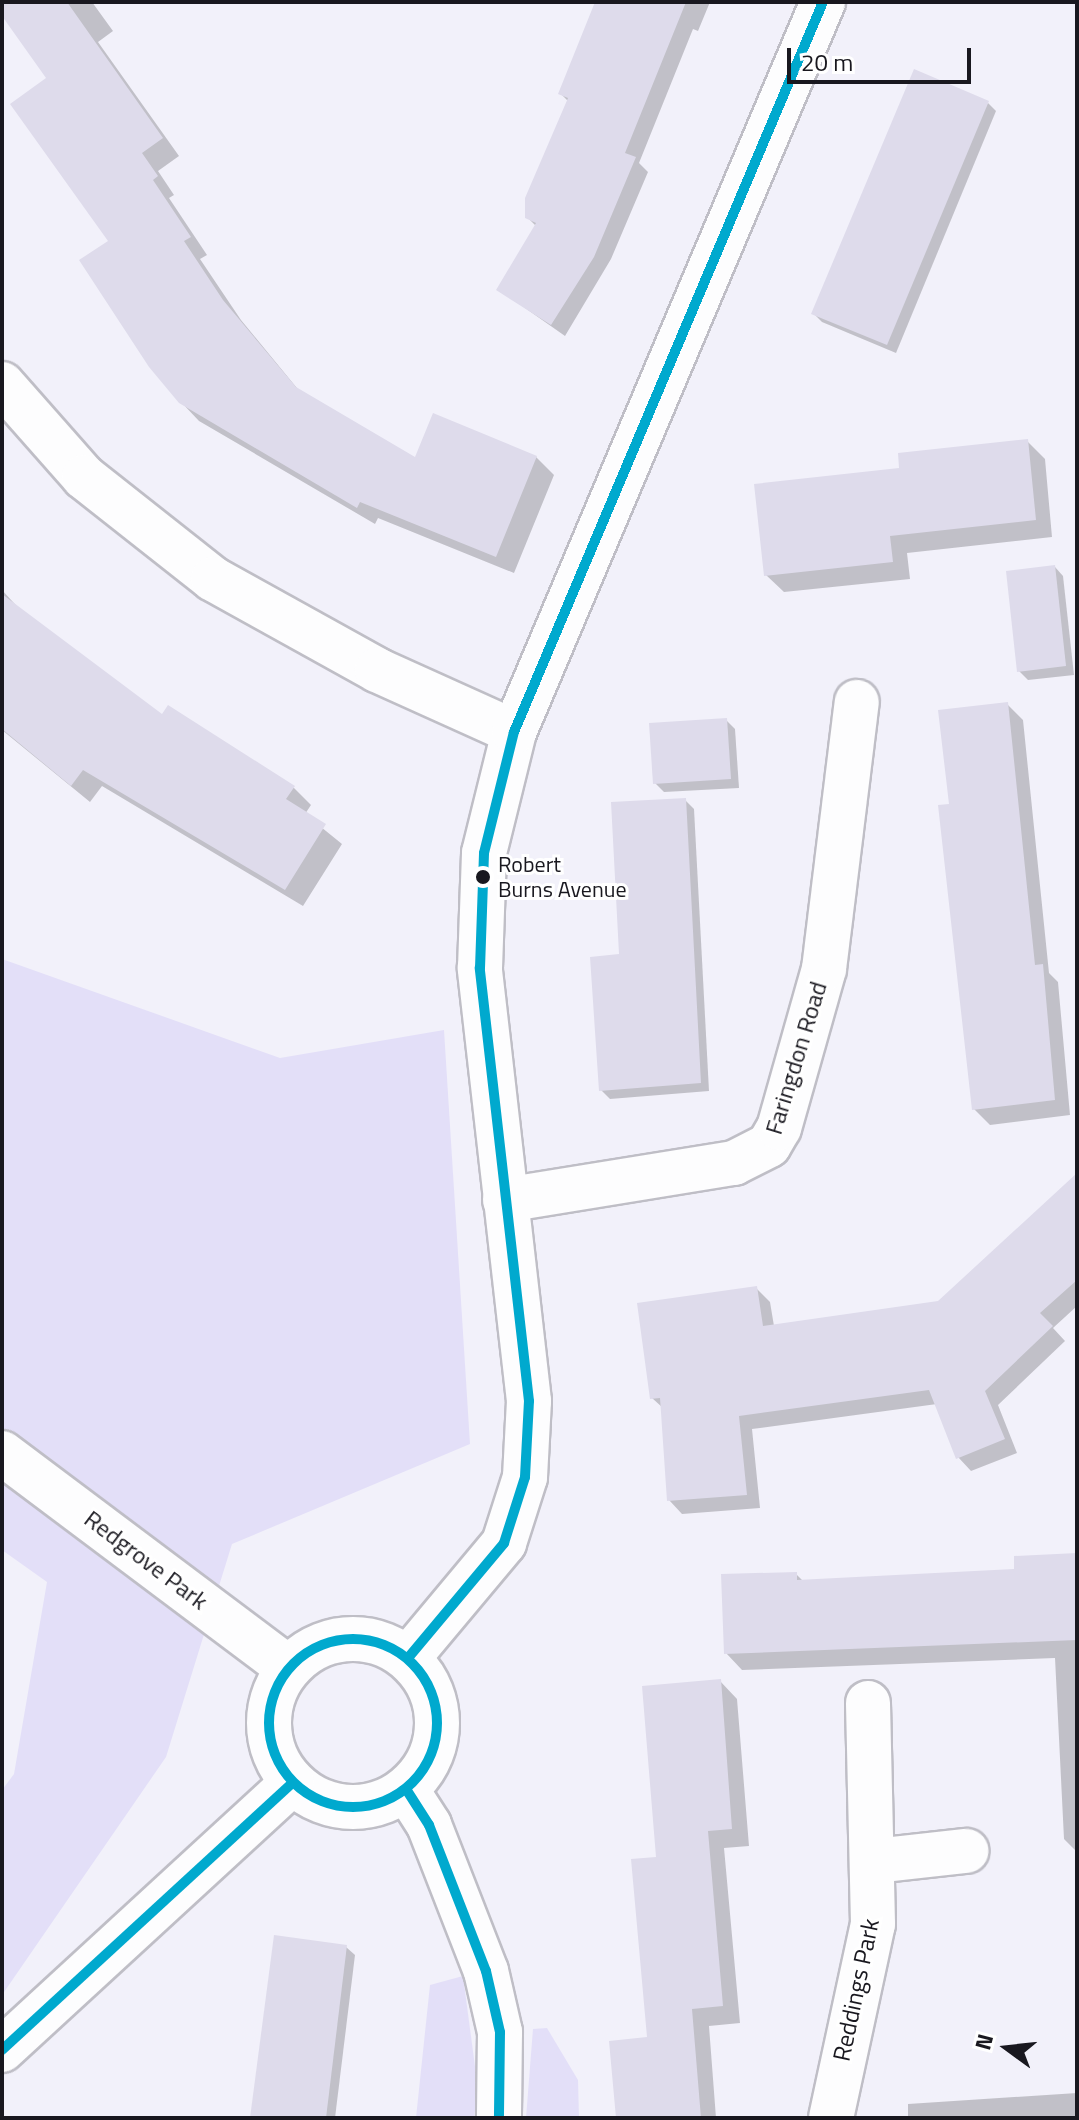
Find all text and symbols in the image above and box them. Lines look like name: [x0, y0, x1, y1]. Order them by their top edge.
scale bar: [791, 32, 975, 82]
text: 20 m: [801, 44, 853, 80]
place label: Robert Burns Avenue: [498, 851, 627, 902]
marker: Robert Burns Avenue: [475, 869, 491, 885]
street label: Faringdon Road: [759, 978, 833, 1138]
street label: Redgrove Park: [79, 1504, 213, 1616]
street label: Reddings Park: [827, 1916, 885, 2064]
north arrow: [967, 2008, 1047, 2088]
text: N: [965, 2030, 1002, 2054]

